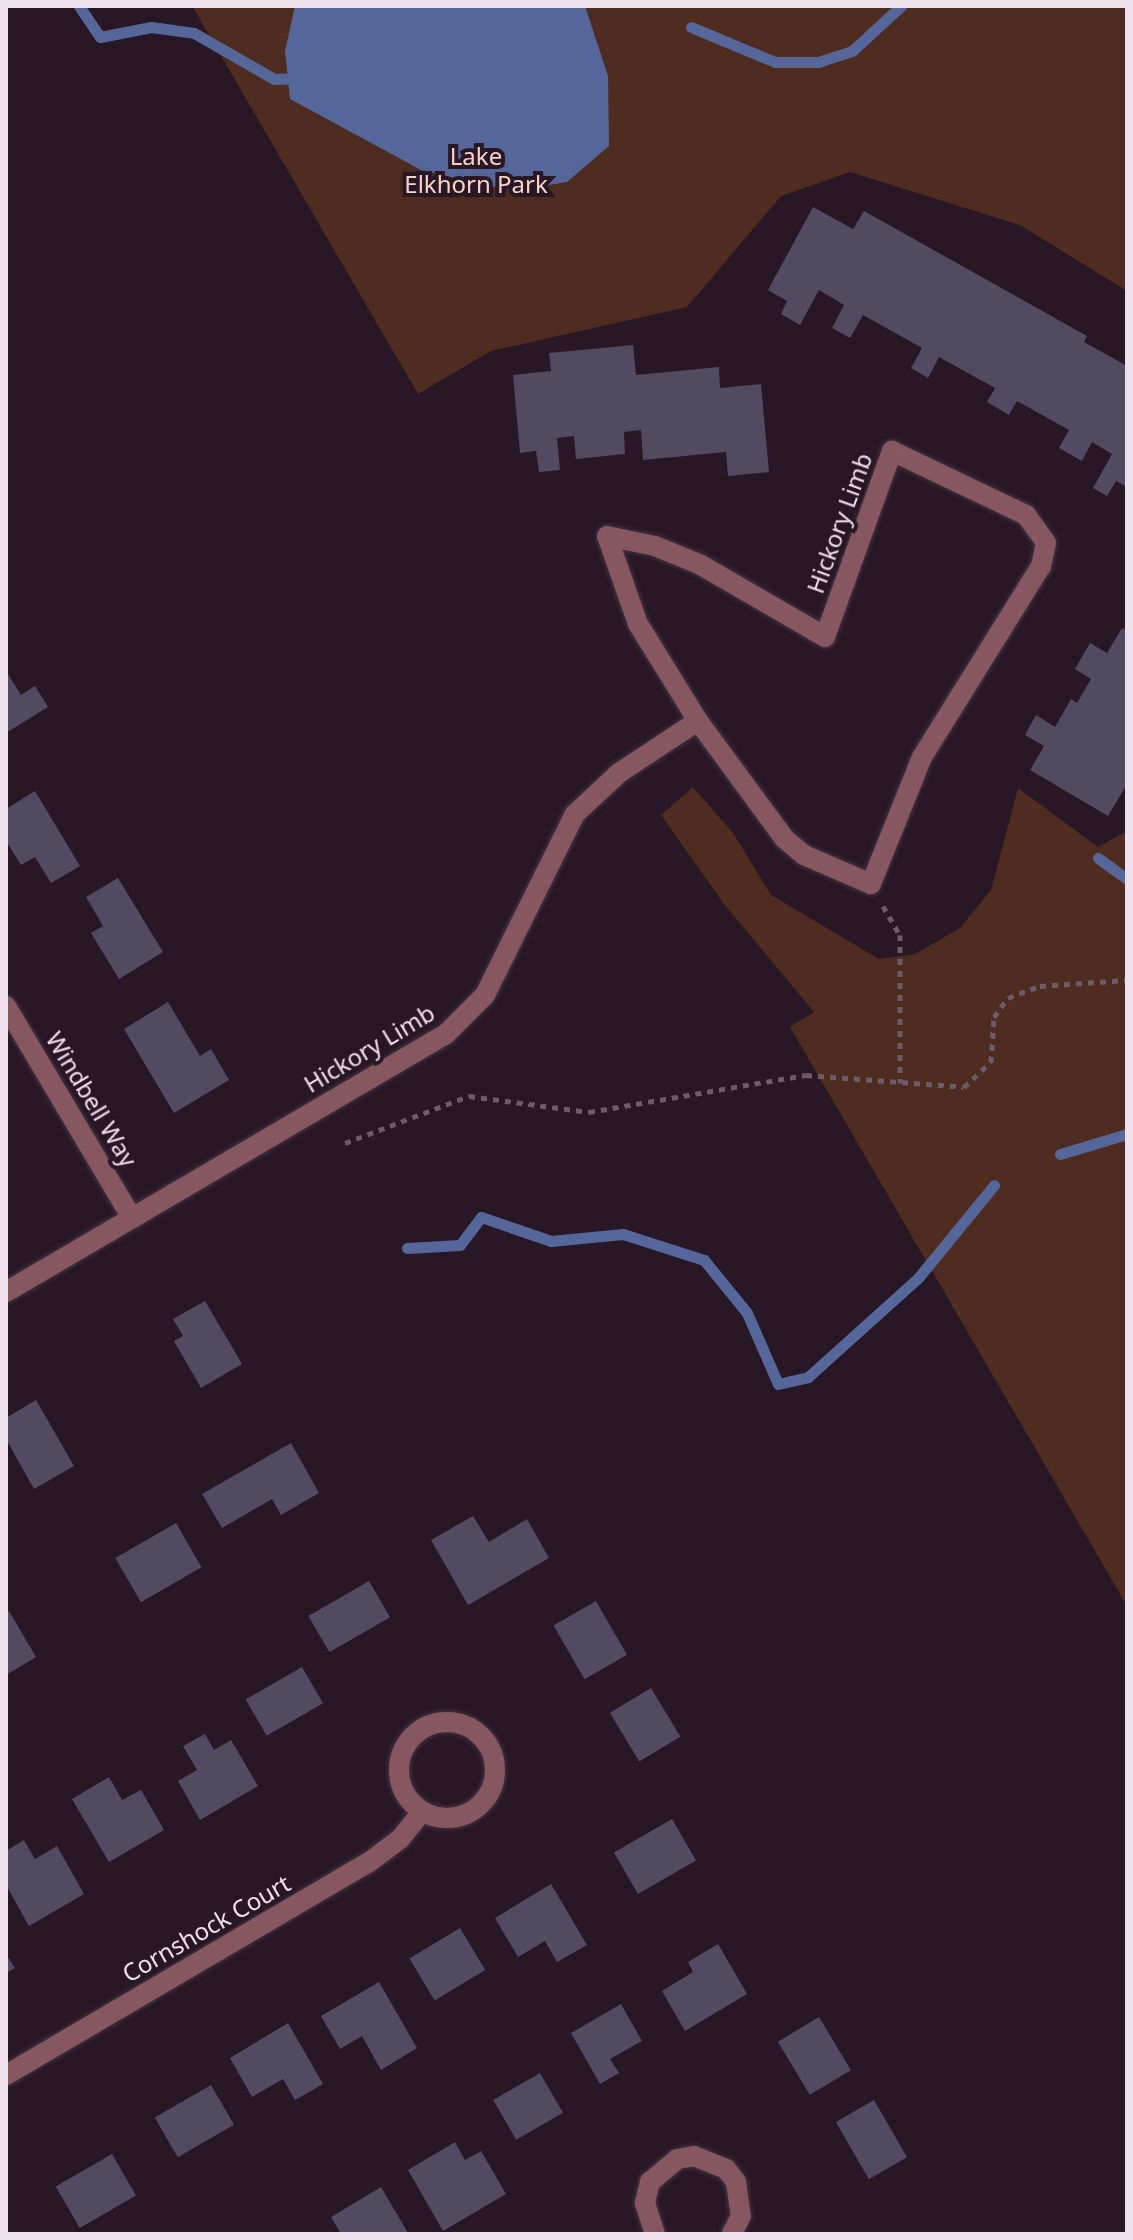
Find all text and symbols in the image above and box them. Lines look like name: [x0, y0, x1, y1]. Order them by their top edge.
park label: Lake Elkhorn Park: [404, 142, 548, 198]
street label: Hickory Limb: [800, 449, 878, 597]
street label: Hickory Limb: [298, 998, 440, 1098]
street label: Windbell Way: [40, 1026, 144, 1172]
street label: Cornshock Court: [117, 1868, 295, 1988]

